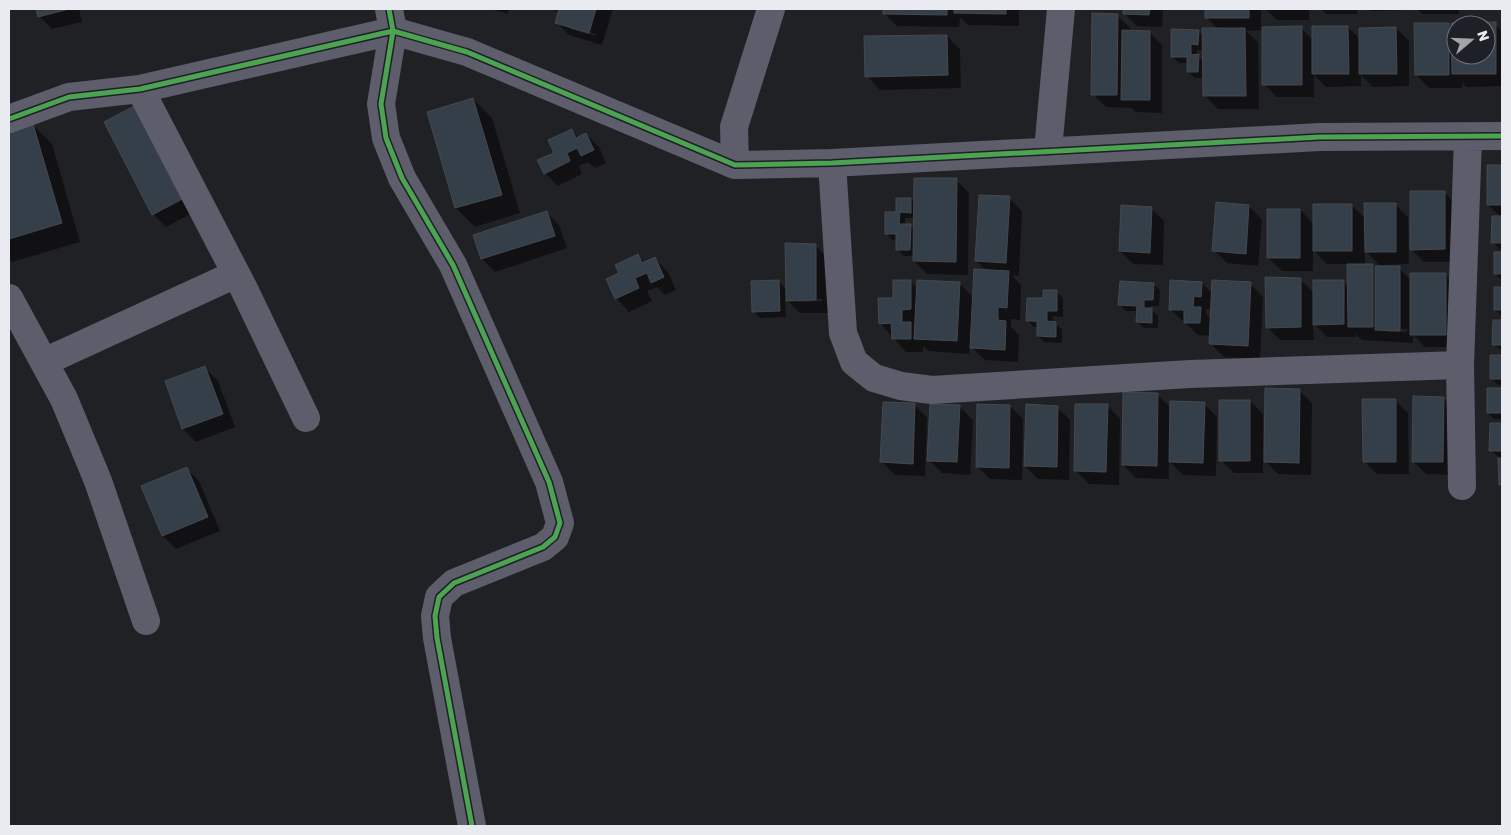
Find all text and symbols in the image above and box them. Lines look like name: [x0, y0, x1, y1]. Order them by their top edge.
north arrow: [1446, 15, 1496, 65]
text: N: [1473, 28, 1492, 43]

